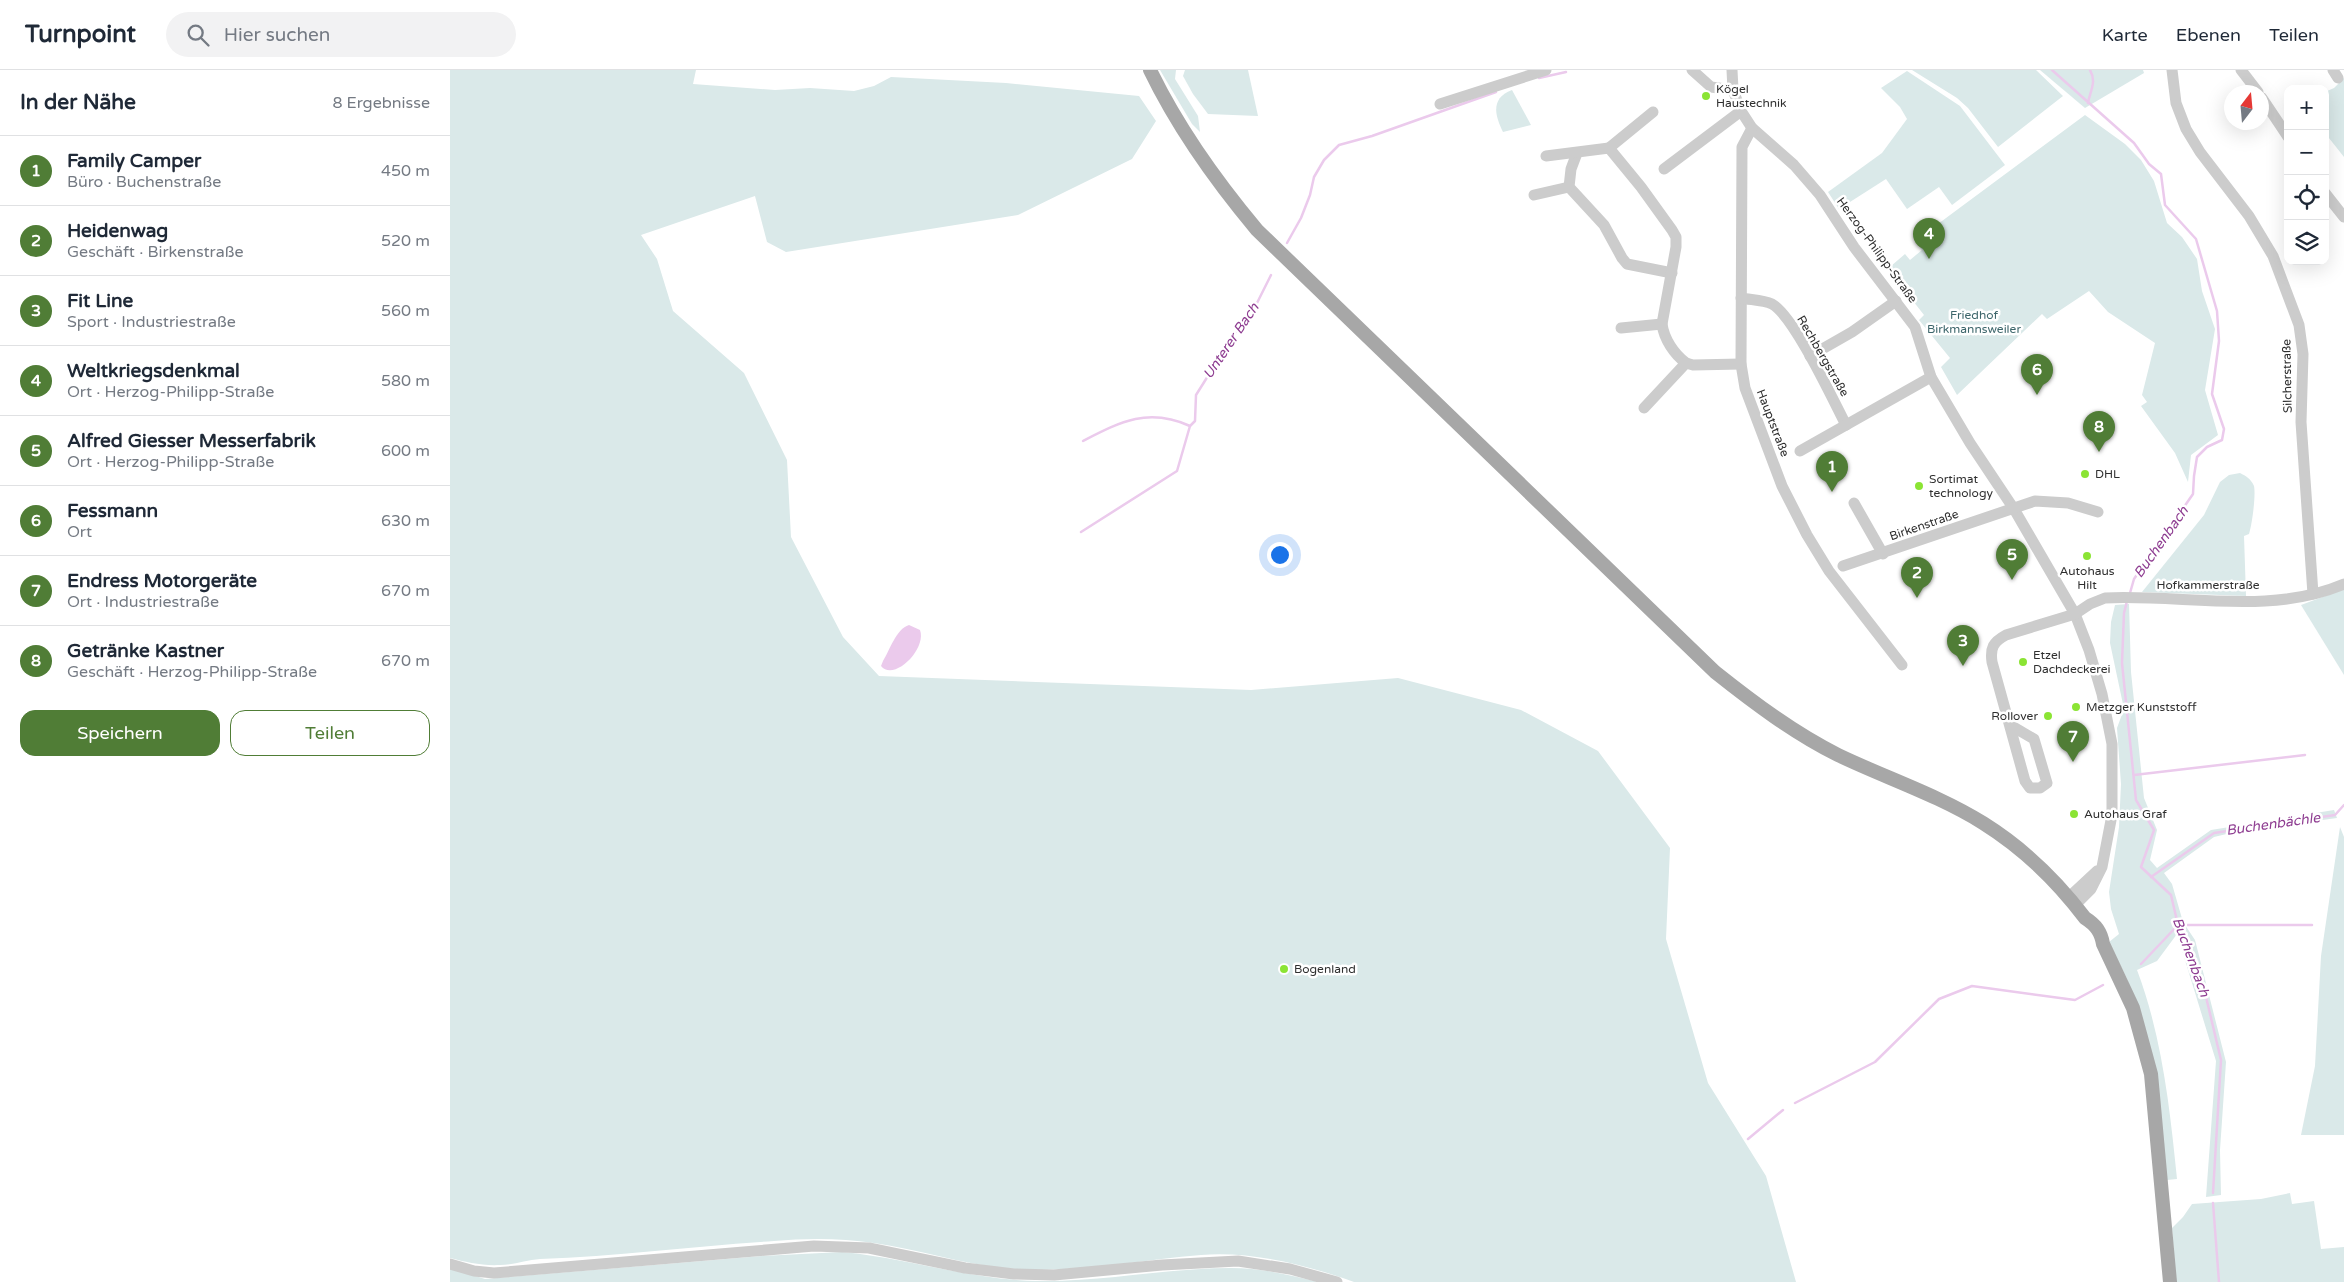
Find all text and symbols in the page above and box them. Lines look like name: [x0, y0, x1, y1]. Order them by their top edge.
search box: [166, 12, 516, 57]
text: Turnpoint: [25, 20, 136, 49]
icon: search: [184, 21, 212, 49]
text: Hier suchen: [224, 24, 330, 46]
text: Karte: [2102, 24, 2148, 46]
text: Ebenen: [2176, 24, 2241, 46]
text: Teilen: [2269, 24, 2319, 46]
place label: Kögel Haustechnik: [1716, 82, 1787, 110]
north arrow: [2224, 85, 2269, 130]
map controls: [2284, 85, 2329, 265]
button: +: [2284, 85, 2329, 130]
text: In der Nähe: [20, 90, 136, 115]
marker: Kögel Haustechnik: [1700, 90, 1712, 102]
text: 8 Ergebnisse: [332, 93, 430, 113]
button: −: [2284, 130, 2329, 175]
text: Family Camper: [67, 150, 201, 172]
text: 1: [31, 161, 41, 181]
text: 450 m: [381, 161, 430, 181]
text: Büro · Buchenstraße: [67, 172, 221, 192]
button: locate: [2284, 175, 2329, 220]
street label: Herzog-Philipp-Straße: [1834, 194, 1920, 306]
pin: 4: [1913, 218, 1945, 259]
text: Heidenwag: [67, 220, 168, 242]
button: layers: [2284, 220, 2329, 265]
text: 2: [31, 231, 41, 251]
text: 520 m: [381, 231, 430, 251]
text: Geschäft · Birkenstraße: [67, 242, 244, 262]
text: Fit Line: [67, 290, 133, 312]
water label: Unterer Bach: [1199, 300, 1263, 382]
text: 3: [31, 301, 41, 321]
text: 560 m: [381, 301, 430, 321]
park label: Friedhof Birkmannsweiler: [1927, 308, 2021, 336]
text: Sport · Industriestraße: [67, 312, 236, 332]
street label: Rechbergstraße: [1794, 313, 1852, 399]
street label: Silcherstraße: [2279, 339, 2295, 413]
pin: 6: [2021, 354, 2053, 395]
text: Weltkriegsdenkmal: [67, 360, 240, 382]
text: 4: [31, 371, 41, 391]
text: 580 m: [381, 371, 430, 391]
text: Ort · Herzog-Philipp-Straße: [67, 382, 274, 402]
street label: Hauptstraße: [1754, 387, 1792, 459]
pin: 8: [2083, 411, 2115, 452]
text: Alfred Giesser Messerfabrik: [67, 430, 316, 452]
text: 5: [31, 441, 41, 461]
text: 600 m: [381, 441, 430, 461]
pin: 1: [1816, 451, 1848, 492]
text: Ort · Herzog-Philipp-Straße: [67, 452, 274, 472]
place label: DHL: [2095, 467, 2120, 481]
marker: DHL: [2079, 468, 2091, 480]
place label: Sortimat technology: [1929, 472, 1993, 500]
marker: Sortimat technology: [1913, 480, 1925, 492]
text: Fessmann: [67, 500, 158, 522]
water label: Buchenbach: [2130, 503, 2192, 581]
street label: Birkenstraße: [1888, 507, 1961, 543]
text: 6: [31, 511, 41, 531]
text: 630 m: [381, 511, 430, 531]
text: Ort: [67, 522, 92, 542]
pin: 5: [1996, 539, 2028, 580]
your location: [1267, 542, 1293, 568]
marker: Autohaus Hilt: [2081, 550, 2093, 562]
pin: 2: [1901, 557, 1933, 598]
place label: Autohaus Hilt: [2060, 564, 2115, 592]
text: Endress Motorgeräte: [67, 570, 257, 592]
street label: Hofkammerstraße: [2156, 578, 2260, 592]
text: 7: [31, 581, 41, 601]
text: 670 m: [381, 581, 430, 601]
text: Ort · Industriestraße: [67, 592, 219, 612]
pin: 3: [1947, 625, 1979, 666]
text: Getränke Kastner: [67, 640, 224, 662]
place label: Etzel Dachdeckerei: [2033, 648, 2111, 676]
text: 8: [31, 651, 41, 671]
text: 670 m: [381, 651, 430, 671]
marker: Etzel Dachdeckerei: [2017, 656, 2029, 668]
text: Geschäft · Herzog-Philipp-Straße: [67, 662, 317, 682]
place label: Metzger Kunststoff: [2086, 700, 2197, 714]
marker: Metzger Kunststoff: [2070, 701, 2082, 713]
place label: Rollover: [1991, 709, 2038, 723]
button: Speichern: [20, 710, 220, 756]
button: Teilen: [230, 710, 430, 756]
marker: Rollover: [2042, 710, 2054, 722]
pin: 7: [2057, 721, 2089, 762]
place label: Autohaus Graf: [2084, 807, 2167, 821]
marker: Autohaus Graf: [2068, 808, 2080, 820]
water label: Buchenbächle: [2225, 809, 2322, 839]
water label: Buchenbach: [2169, 915, 2213, 999]
place label: Bogenland: [1294, 962, 1356, 976]
marker: Bogenland: [1278, 963, 1290, 975]

